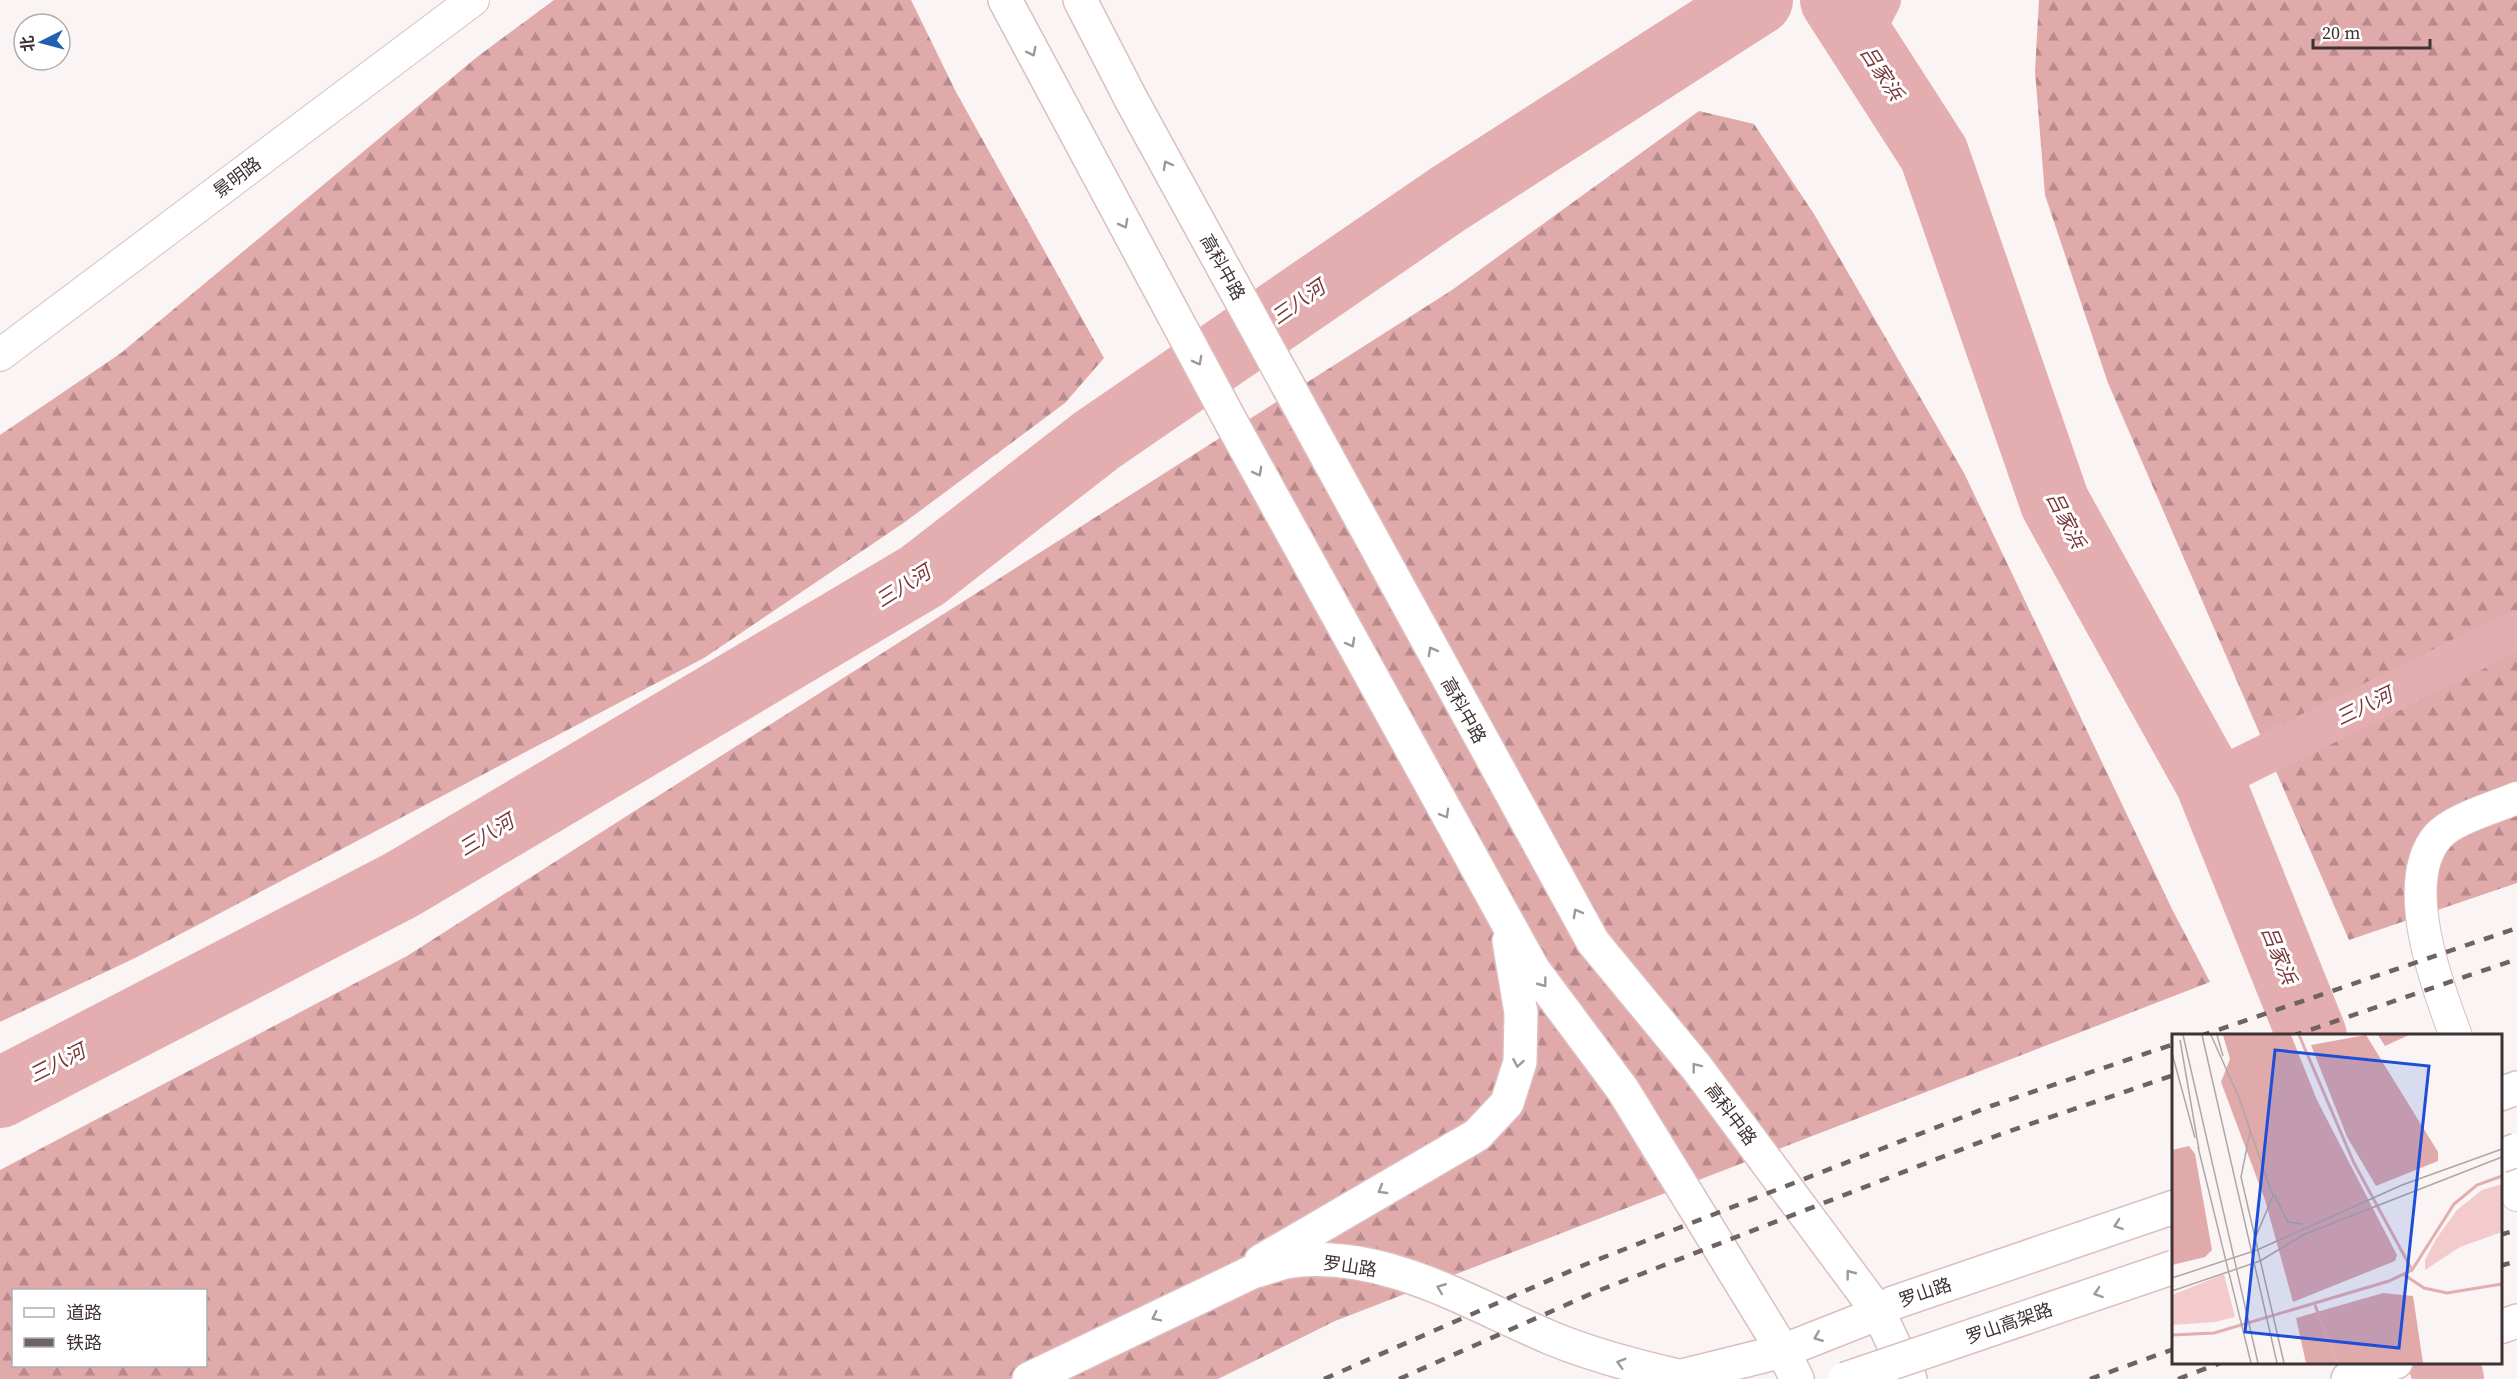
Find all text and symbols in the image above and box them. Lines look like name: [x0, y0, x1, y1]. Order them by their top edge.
north arrow: [12, 12, 72, 72]
scale bar: [2313, 12, 2430, 50]
text: 20 m: [2322, 20, 2360, 45]
text: 北: [15, 34, 39, 53]
water label: 吕家浜: [1854, 40, 1911, 107]
one-way arrow: [1025, 46, 1036, 56]
street label: 景明路: [208, 151, 266, 203]
one-way arrow: [1163, 161, 1174, 171]
one-way arrow: [1117, 218, 1128, 228]
street label: 高科中路: [1195, 229, 1251, 305]
water label: 三八河: [1265, 271, 1334, 331]
one-way arrow: [1191, 355, 1202, 365]
one-way arrow: [1251, 466, 1262, 476]
water label: 吕家浜: [2040, 487, 2093, 555]
water label: 三八河: [870, 556, 939, 614]
one-way arrow: [1344, 637, 1355, 647]
one-way arrow: [1428, 646, 1439, 657]
street label: 高科中路: [1436, 672, 1492, 748]
water label: 三八河: [2331, 679, 2401, 732]
water label: 三八河: [453, 805, 522, 862]
one-way arrow: [1438, 808, 1449, 818]
one-way arrow: [1573, 909, 1584, 919]
water label: 吕家浜: [2255, 922, 2304, 990]
one-way arrow: [1535, 976, 1546, 987]
inset map: [2172, 1034, 2502, 1364]
water label: 三八河: [24, 1035, 94, 1089]
one-way arrow: [1512, 1058, 1525, 1068]
one-way arrow: [1692, 1063, 1703, 1074]
street label: 高科中路: [1699, 1078, 1763, 1150]
one-way arrow: [1378, 1183, 1388, 1194]
one-way arrow: [2113, 1218, 2124, 1231]
street label: 罗山路: [1322, 1250, 1378, 1282]
one-way arrow: [1846, 1270, 1857, 1281]
street label: 罗山路: [1895, 1271, 1955, 1313]
one-way arrow: [1436, 1283, 1447, 1295]
one-way arrow: [2093, 1285, 2104, 1298]
legend: [12, 1289, 207, 1367]
street label: 罗山高架路: [1962, 1297, 2056, 1349]
text: 道路: [66, 1300, 102, 1325]
one-way arrow: [1152, 1310, 1163, 1322]
text: 铁路: [66, 1330, 102, 1355]
one-way arrow: [1813, 1330, 1824, 1342]
one-way arrow: [1616, 1358, 1627, 1370]

